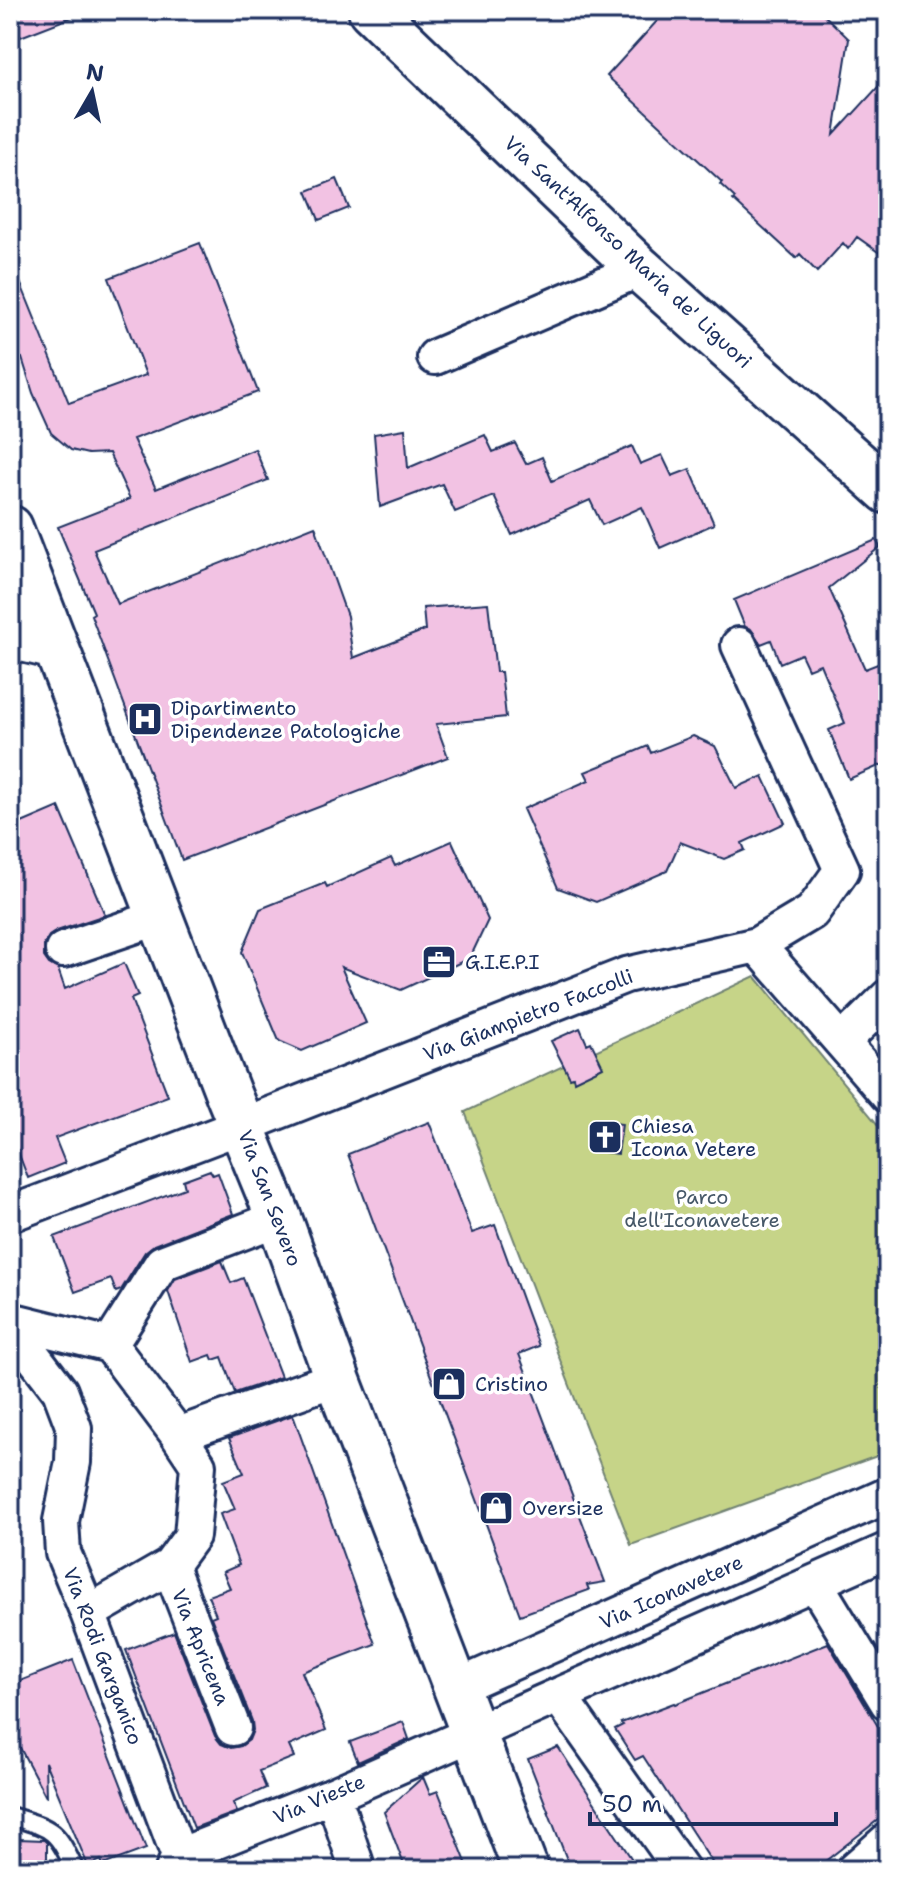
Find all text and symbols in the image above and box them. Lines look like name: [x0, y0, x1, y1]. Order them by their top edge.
north arrow: [52, 52, 132, 132]
text: N: [84, 57, 106, 88]
street label: Via Sant'Alfonso Maria de' Liguori: [499, 130, 757, 374]
place label: Dipartimento Dipendenze Patologiche: [171, 695, 401, 744]
hospital icon: Dipartimento Dipendenze Patologiche: [126, 700, 164, 738]
office icon: G.I.E.P.I: [420, 943, 458, 981]
place label: G.I.E.P.I: [465, 949, 539, 975]
street label: Via Giampietro Faccolli: [419, 963, 637, 1067]
place label: Chiesa Icona Vetere: [631, 1113, 756, 1162]
church icon: Chiesa Icona Vetere: [586, 1118, 624, 1156]
street label: Via San Severo: [232, 1126, 308, 1270]
park label: Parco dell'Iconavetere: [624, 1184, 780, 1233]
shop icon: Cristino: [430, 1365, 468, 1403]
place label: Cristino: [475, 1371, 548, 1397]
shop icon: Oversize: [477, 1489, 515, 1527]
place label: Oversize: [522, 1495, 604, 1521]
street label: Via Iconavetere: [595, 1549, 747, 1635]
street label: Via Rodi Garganico: [57, 1564, 149, 1748]
street label: Via Apricena: [166, 1585, 236, 1710]
street label: Via Vieste: [269, 1768, 369, 1830]
scale bar: [590, 1776, 836, 1826]
text: 50 m: [602, 1788, 662, 1820]

